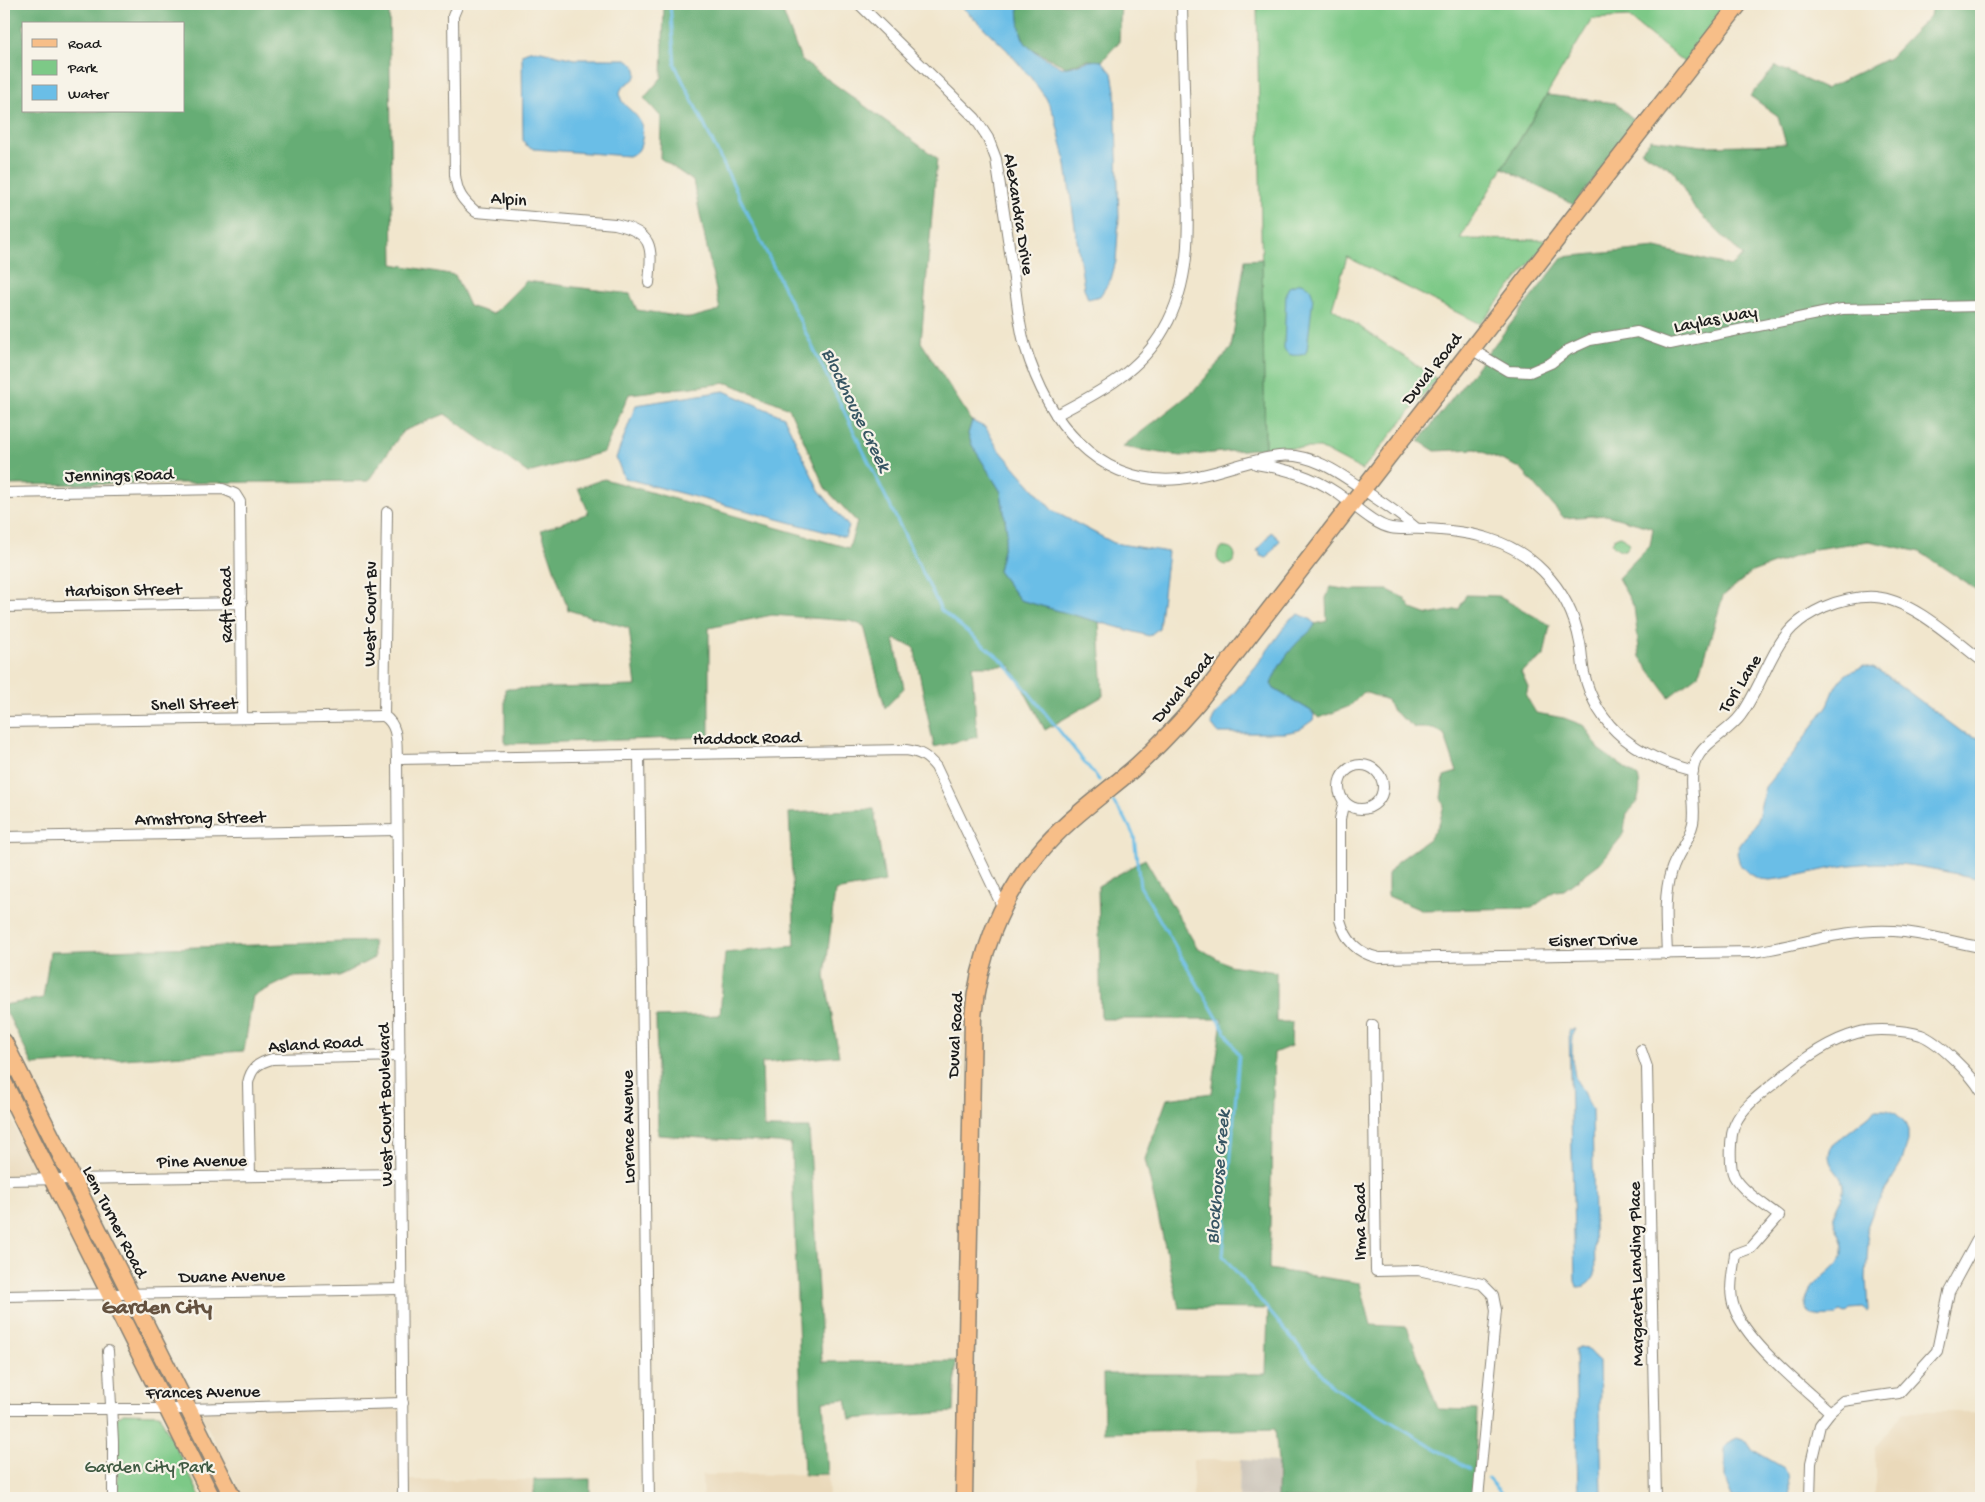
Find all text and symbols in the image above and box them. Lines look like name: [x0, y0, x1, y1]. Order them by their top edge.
legend: [22, 22, 185, 112]
text: Road: [68, 36, 102, 54]
text: Park: [67, 60, 98, 78]
text: Water: [68, 86, 110, 104]
street label: Alexandra Drive: [998, 152, 1038, 277]
street label: Alpin: [490, 188, 528, 213]
street label: Laylas Way: [1672, 302, 1759, 339]
street label: Duval Road: [1398, 328, 1469, 411]
water label: Blockhouse Creek: [815, 345, 895, 477]
street label: Jennings Road: [64, 465, 175, 488]
street label: West Court Bv: [360, 561, 383, 667]
street label: Raft Road: [216, 565, 239, 643]
street label: Harbison Street: [64, 580, 183, 603]
street label: Duval Road: [1148, 648, 1220, 729]
street label: Tori Lane: [1714, 650, 1768, 718]
street label: Snell Street: [151, 694, 239, 717]
street label: Haddock Road: [693, 728, 803, 751]
street label: Armstrong Street: [135, 808, 267, 831]
street label: Eisner Drive: [1548, 930, 1639, 953]
street label: Duval Road: [944, 990, 969, 1079]
street label: West Court Boulevard: [375, 1022, 398, 1187]
street label: Asland Road: [268, 1032, 364, 1058]
street label: Lorence Avenue: [618, 1069, 641, 1184]
water label: Blockhouse Creek: [1202, 1108, 1237, 1245]
street label: Pine Avenue: [156, 1151, 248, 1174]
street label: Lem Turner Road: [77, 1163, 152, 1283]
street label: Margarets Landing Place: [1625, 1181, 1650, 1367]
street label: Irma Road: [1351, 1182, 1372, 1261]
street label: Duane Avenue: [178, 1266, 286, 1289]
district label: Garden City: [102, 1296, 212, 1322]
street label: Frances Avenue: [145, 1382, 261, 1405]
park label: Garden City Park: [85, 1458, 215, 1479]

